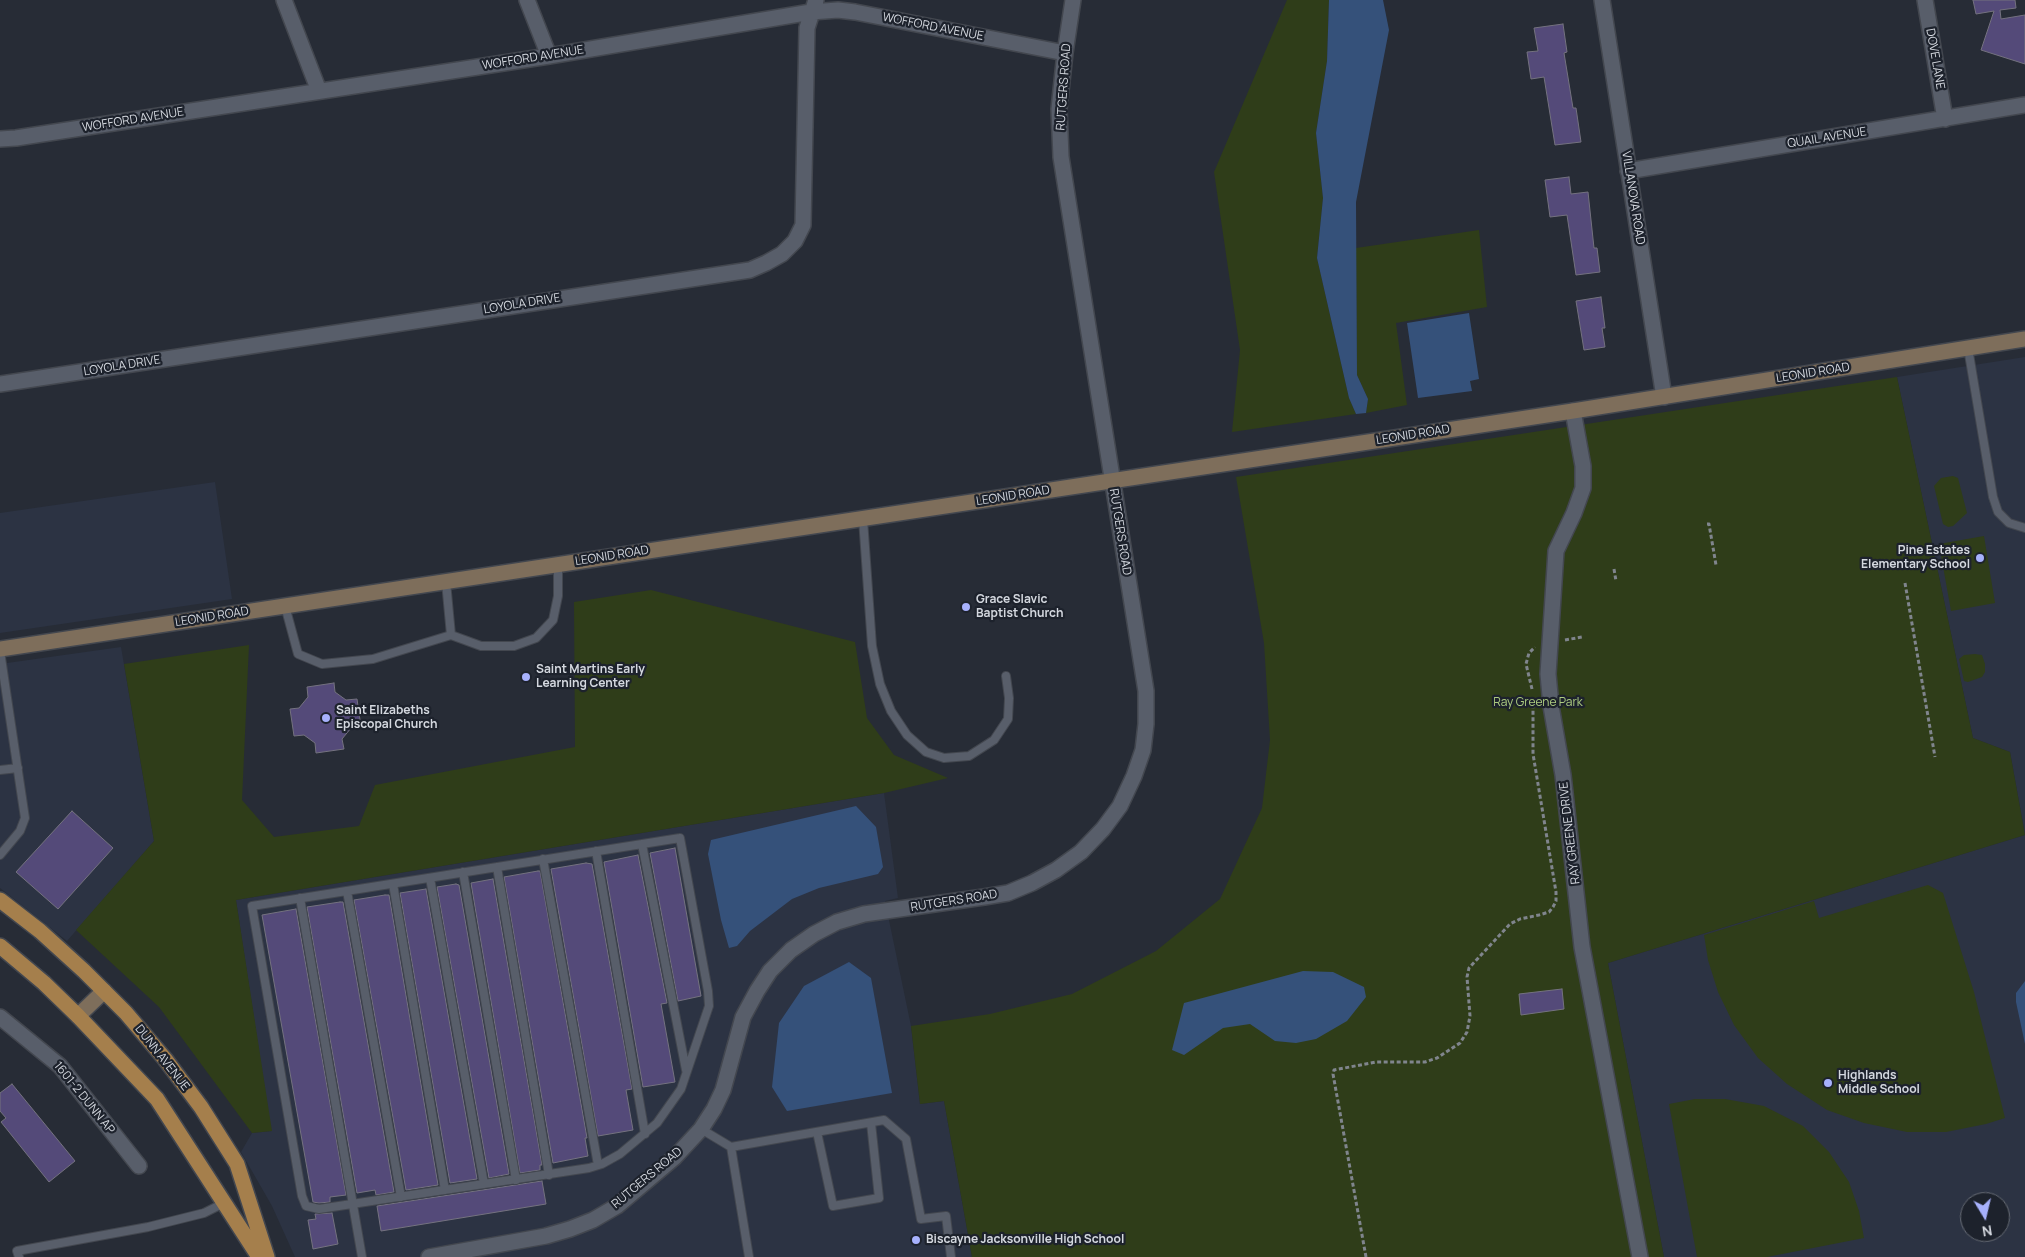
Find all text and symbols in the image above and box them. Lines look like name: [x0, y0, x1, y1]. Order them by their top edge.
street label: WOFFORD AVENUE: [881, 10, 985, 44]
street label: DOVE LANE: [1923, 27, 1947, 91]
street label: WOFFORD AVENUE: [481, 43, 585, 73]
street label: RUTGERS ROAD: [1054, 43, 1074, 131]
street label: WOFFORD AVENUE: [81, 105, 185, 135]
street label: QUAIL AVENUE: [1786, 125, 1868, 151]
street label: VILLANOVA ROAD: [1618, 150, 1648, 246]
street label: LOYOLA DRIVE: [482, 291, 562, 317]
street label: LOYOLA DRIVE: [82, 353, 162, 379]
street label: LEONID ROAD: [1775, 360, 1851, 386]
street label: LEONID ROAD: [1375, 422, 1451, 448]
street label: LEONID ROAD: [975, 483, 1051, 509]
street label: RUTGERS ROAD: [1106, 488, 1134, 576]
street label: LEONID ROAD: [574, 543, 650, 569]
place label: Pine Estates Elementary School: [1861, 544, 1970, 572]
marker: Pine Estates Elementary School: [1974, 552, 1986, 564]
place label: Grace Slavic Baptist Church: [976, 593, 1063, 621]
marker: Grace Slavic Baptist Church: [960, 601, 972, 613]
street label: LEONID ROAD: [174, 604, 250, 630]
place label: Saint Martins Early Learning Center: [536, 663, 645, 691]
marker: Saint Martins Early Learning Center: [520, 671, 532, 683]
park label: Ray Greene Park: [1493, 696, 1583, 710]
place label: Saint Elizabeths Episcopal Church: [336, 704, 437, 732]
marker: Saint Elizabeths Episcopal Church: [320, 712, 332, 724]
street label: RAY GREENE DRIVE: [1557, 781, 1583, 885]
street label: RUTGERS ROAD: [910, 887, 998, 915]
street label: DUNN AVENUE: [132, 1022, 192, 1094]
street label: 1601-2 DUNN AP: [51, 1059, 117, 1137]
place label: Highlands Middle School: [1838, 1069, 1920, 1097]
marker: Highlands Middle School: [1822, 1077, 1834, 1089]
street label: RUTGERS ROAD: [609, 1144, 685, 1212]
north arrow: [1960, 1192, 2010, 1242]
text: N: [1981, 1221, 1994, 1241]
place label: Biscayne Jacksonville High School: [926, 1233, 1124, 1247]
marker: Biscayne Jacksonville High School: [910, 1234, 922, 1246]

